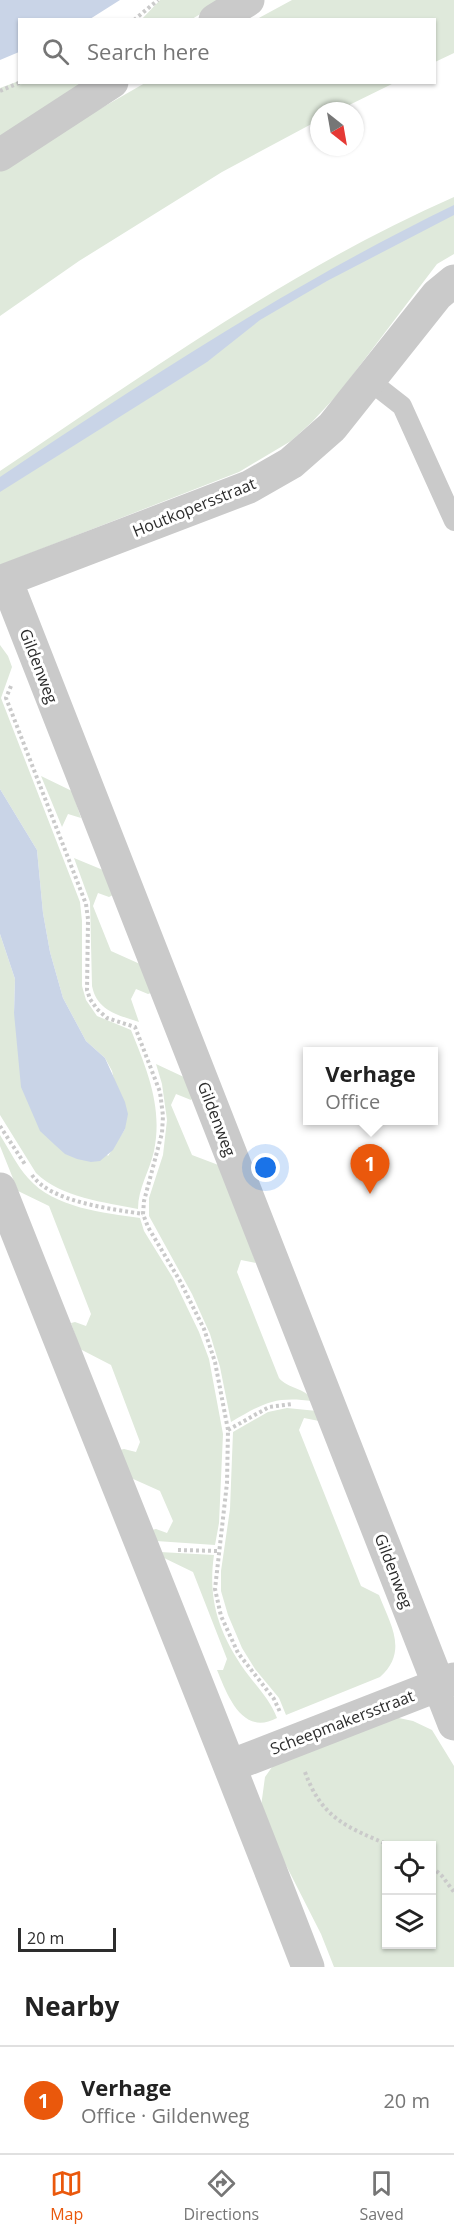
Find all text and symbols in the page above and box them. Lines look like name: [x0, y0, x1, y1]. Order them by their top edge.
search box: [18, 18, 436, 84]
icon: search: [39, 35, 72, 68]
text: Search here: [87, 36, 210, 66]
north arrow: [310, 102, 364, 156]
street label: Houtkopersstraat: [129, 472, 259, 542]
street label: Gildenweg: [15, 625, 63, 707]
popup: [303, 1047, 438, 1125]
text: Verhage: [325, 1058, 416, 1088]
street label: Gildenweg: [193, 1078, 241, 1160]
text: Office: [325, 1088, 380, 1115]
pin: 1: [350, 1144, 389, 1194]
your location: [251, 1153, 280, 1182]
street label: Gildenweg: [370, 1530, 418, 1612]
street label: Scheepmakersstraat: [267, 1684, 417, 1760]
map controls: [382, 1841, 436, 1949]
button: locate: [382, 1841, 436, 1895]
button: layers: [382, 1895, 436, 1949]
scale bar: [18, 1925, 116, 1952]
text: 20 m: [27, 1927, 64, 1949]
text: Nearby: [24, 1988, 119, 2024]
text: Verhage: [81, 2072, 171, 2102]
text: 1: [38, 2087, 49, 2114]
text: 20 m: [383, 2087, 430, 2114]
text: Office · Gildenweg: [81, 2102, 249, 2129]
tab: Map: [50, 2167, 83, 2225]
tab: Directions: [184, 2167, 259, 2225]
tab: Saved: [359, 2167, 404, 2225]

